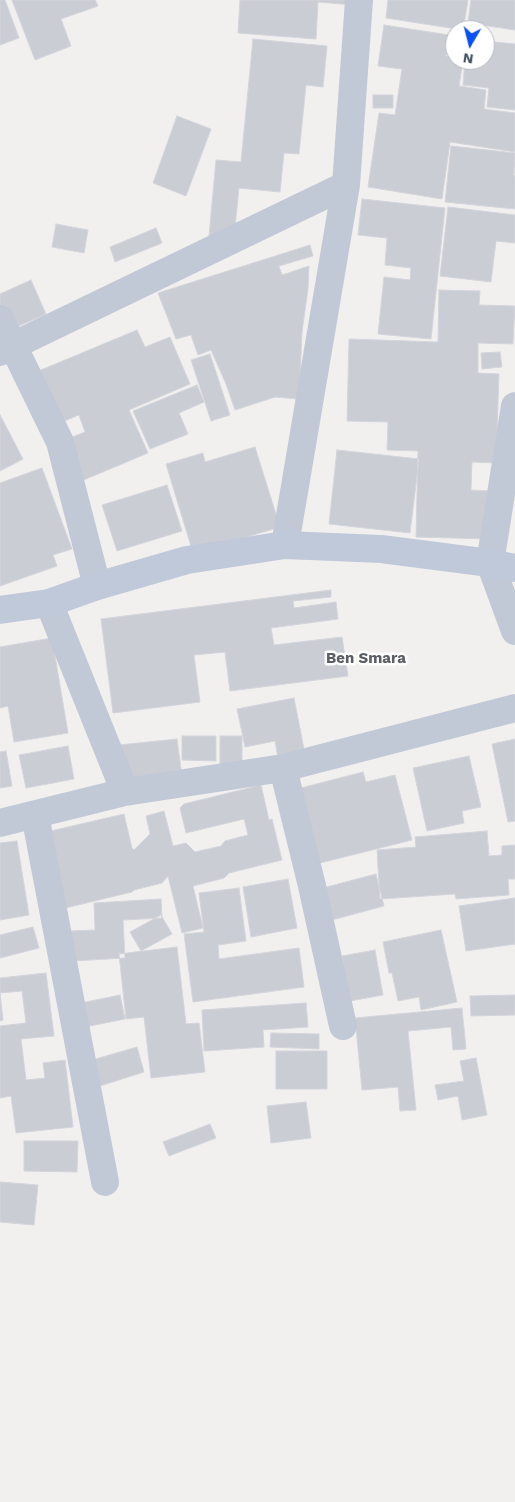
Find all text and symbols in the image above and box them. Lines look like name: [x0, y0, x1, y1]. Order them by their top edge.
north arrow: [445, 20, 495, 70]
text: N: [462, 50, 474, 68]
district label: Ben Smara: [326, 650, 406, 668]

